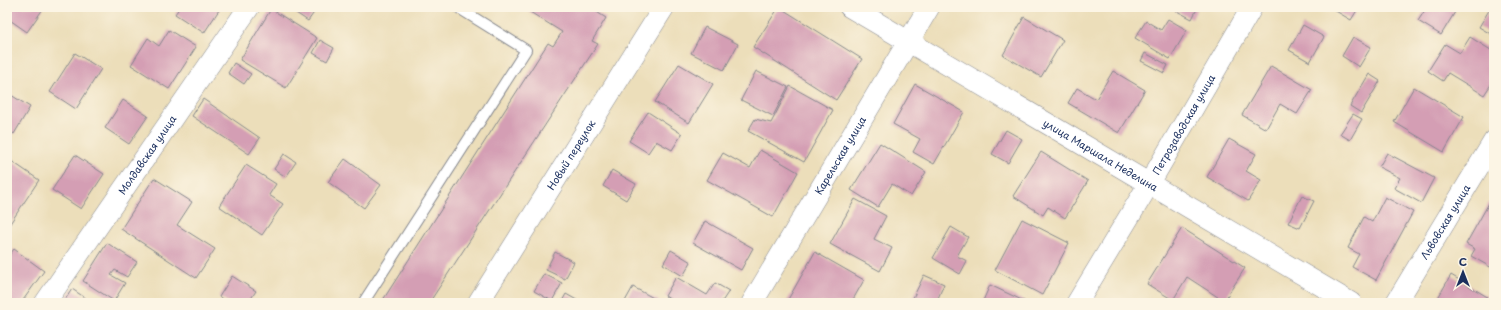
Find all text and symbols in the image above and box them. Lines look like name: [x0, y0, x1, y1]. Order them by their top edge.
street label: Петрозаводская улица: [1148, 71, 1219, 177]
street label: Молдавская улица: [114, 111, 180, 197]
street label: Карельская улица: [811, 112, 869, 197]
street label: улица Маршала Неделина: [1041, 115, 1162, 195]
street label: Новый переулок: [543, 116, 599, 193]
street label: Львовская улица: [1416, 181, 1474, 262]
north arrow: [1443, 252, 1483, 292]
text: С: [1459, 253, 1467, 270]

